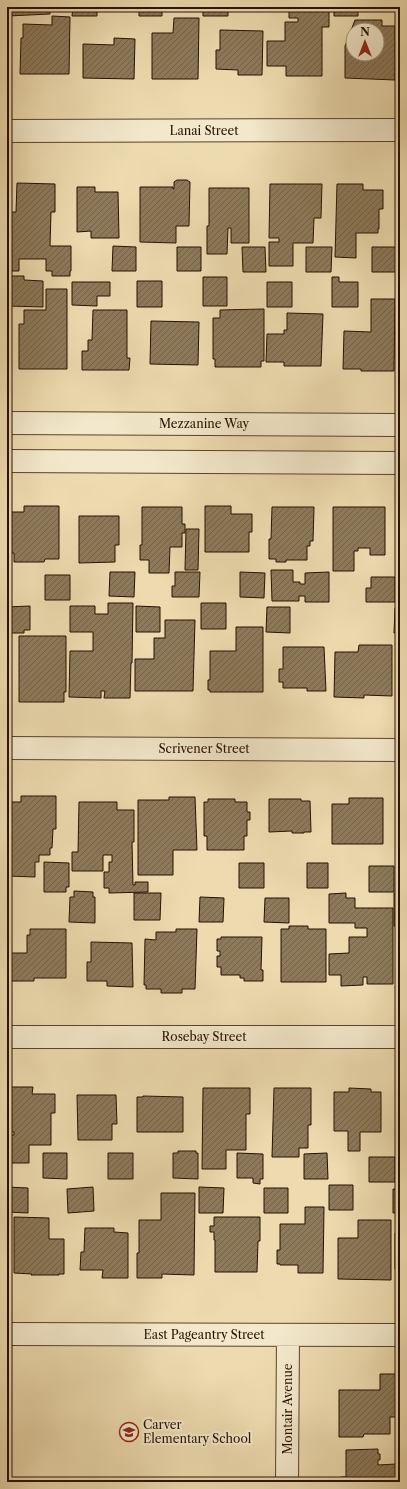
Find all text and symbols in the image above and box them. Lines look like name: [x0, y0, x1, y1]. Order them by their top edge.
north arrow: [345, 22, 385, 62]
text: N: [360, 25, 370, 39]
street label: Lanai Street: [170, 123, 239, 138]
street label: Mezzanine Way: [159, 416, 249, 431]
street label: Scrivener Street: [158, 741, 250, 756]
street label: Rosebay Street: [162, 1029, 247, 1044]
street label: East Pageantry Street: [144, 1327, 265, 1342]
street label: Montair Avenue: [280, 1363, 295, 1455]
place label: Carver Elementary School: [143, 1417, 252, 1446]
school or university icon: Carver Elementary School: [118, 1421, 140, 1443]

